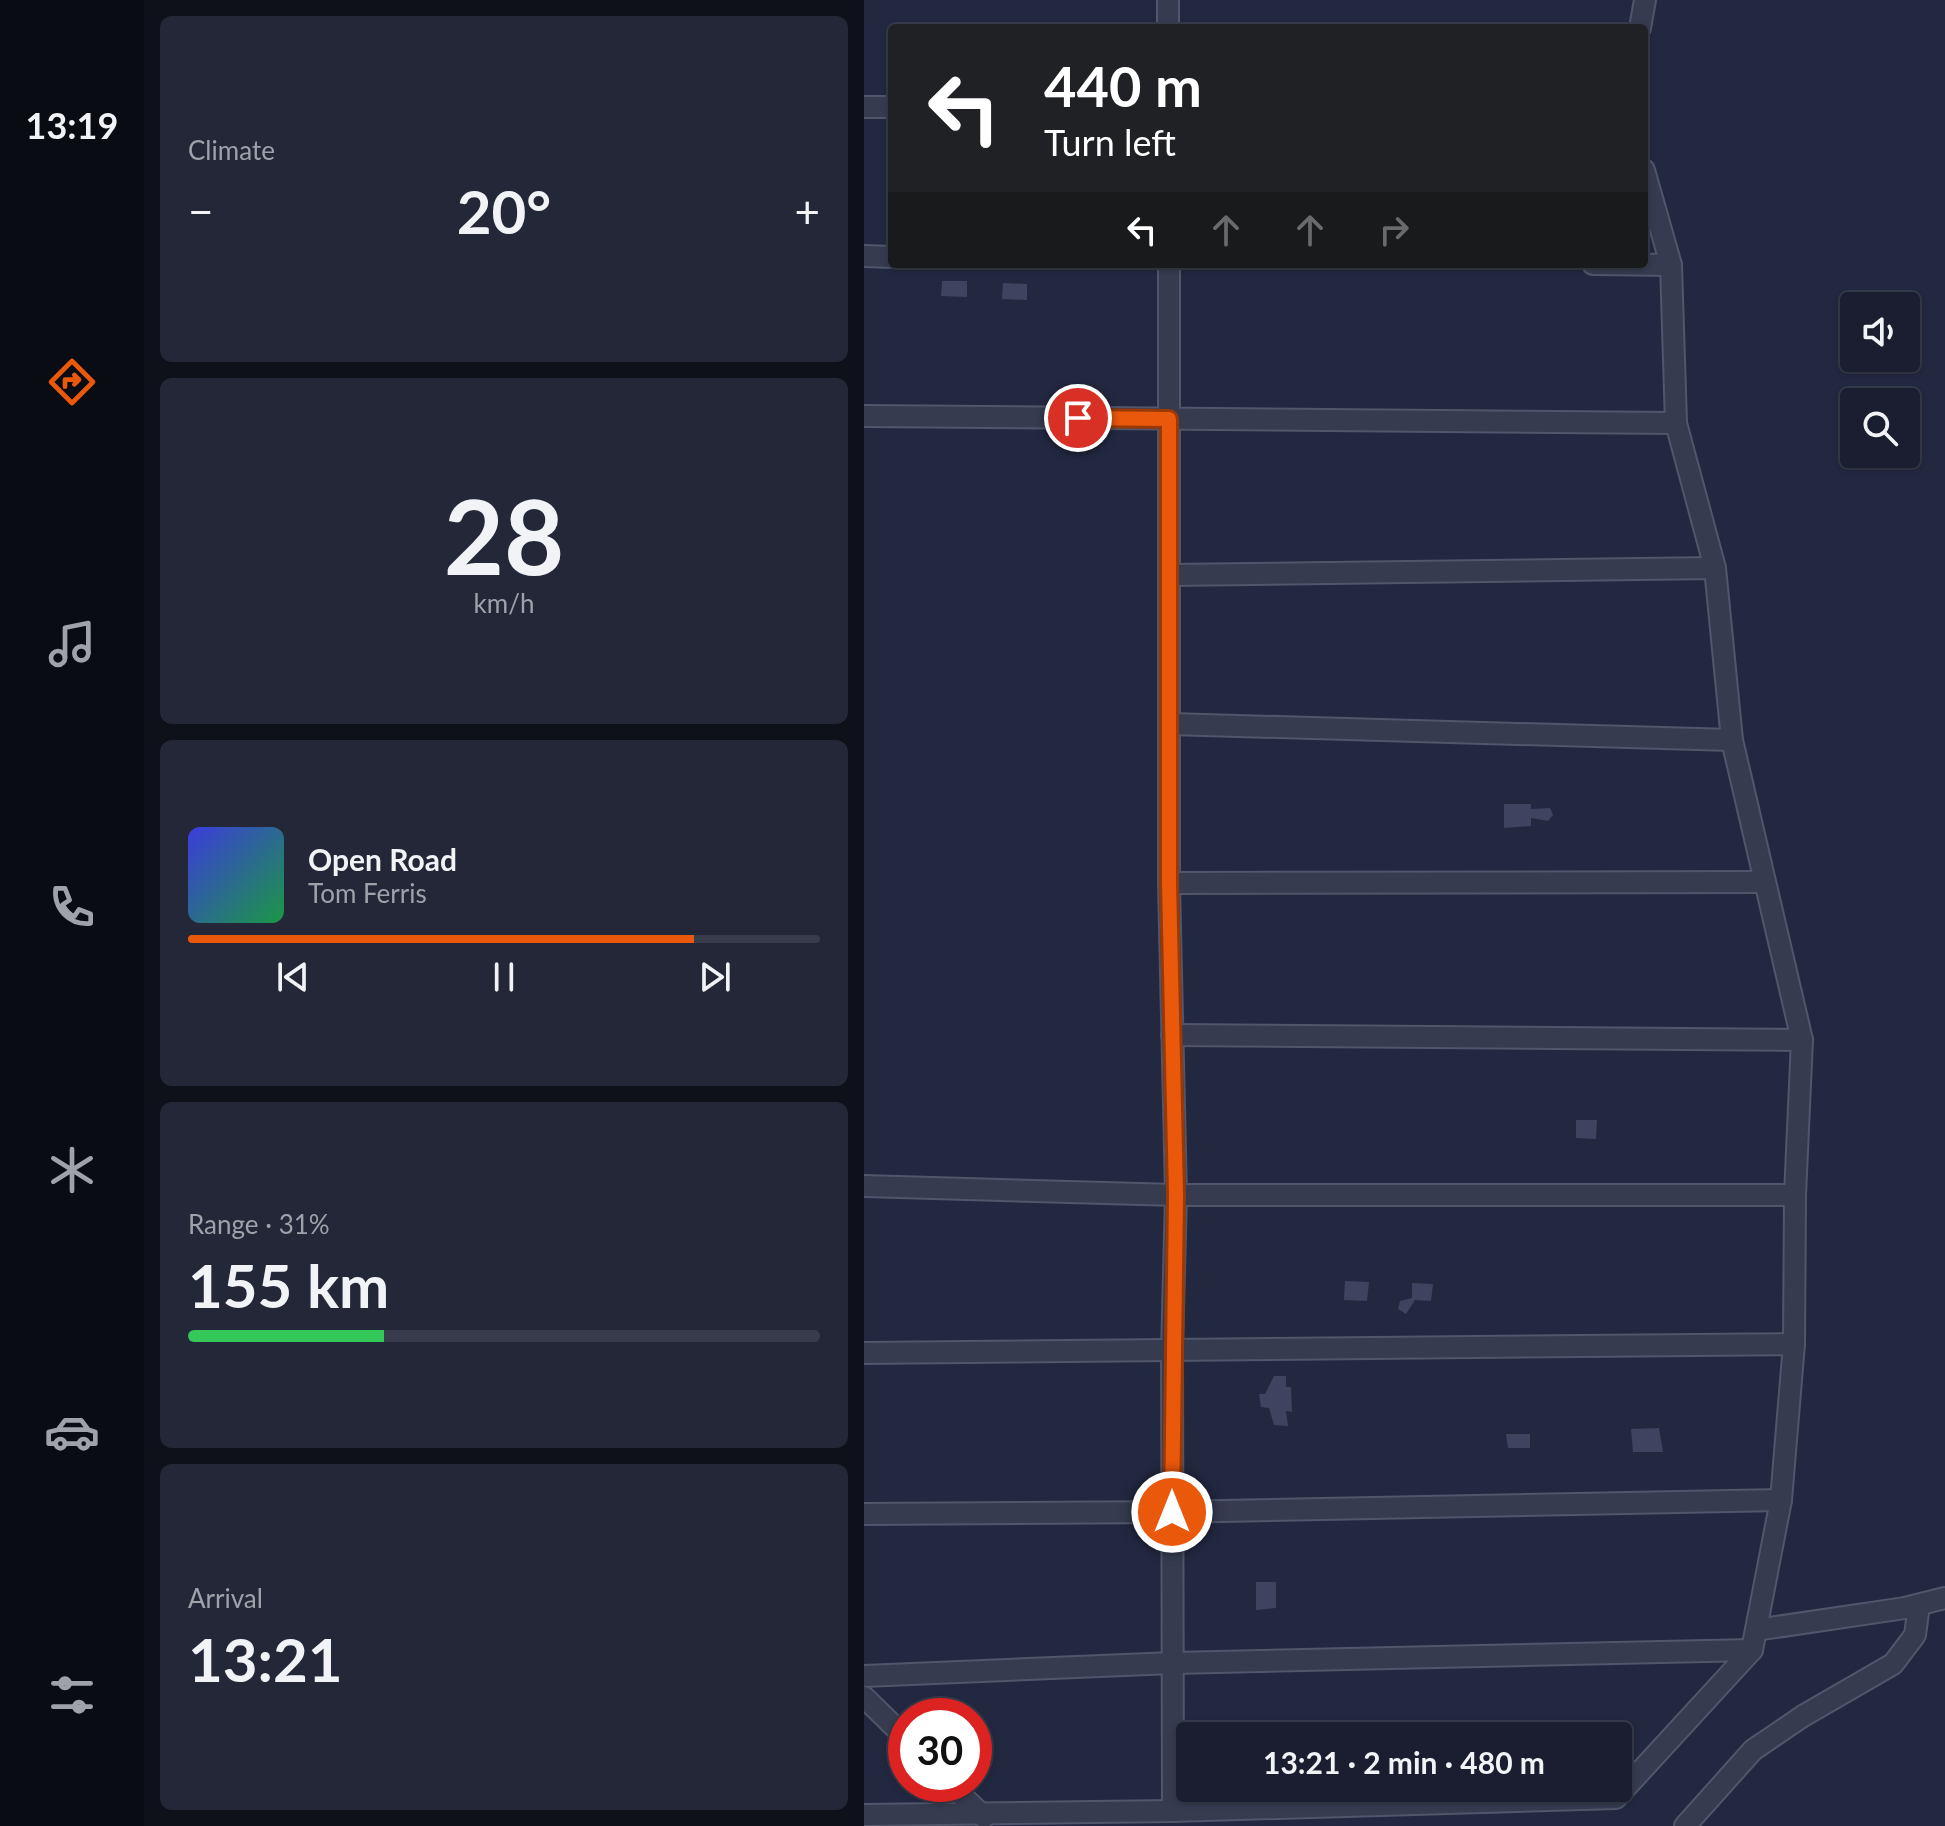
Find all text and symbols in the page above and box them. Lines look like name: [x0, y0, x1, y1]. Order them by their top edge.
text: 440 m: [1044, 52, 1202, 119]
icon: left: [912, 56, 1016, 160]
text: 13:19: [26, 103, 118, 147]
text: Turn left: [1044, 120, 1176, 164]
text: Climate: [188, 134, 275, 166]
text: 20°: [457, 175, 551, 247]
text: −: [188, 185, 214, 237]
text: +: [794, 185, 820, 237]
icon: left: [1120, 208, 1164, 252]
icon: ahead: [1204, 208, 1248, 252]
icon: ahead: [1288, 208, 1332, 252]
icon: right: [1372, 208, 1416, 252]
map controls: [1840, 292, 1920, 468]
button: sound: [1840, 292, 1920, 372]
icon: directions: [44, 354, 100, 410]
pin: [1044, 384, 1112, 452]
button: search: [1840, 388, 1920, 468]
icon: arrive: [1056, 396, 1100, 440]
text: 28: [444, 472, 564, 597]
text: km/h: [474, 587, 534, 619]
icon: music: [44, 616, 100, 672]
text: Open Road: [308, 841, 457, 877]
text: Tom Ferris: [308, 877, 427, 909]
icon: phone: [44, 879, 100, 935]
icon: previous: [271, 955, 315, 999]
icon: pause: [482, 955, 526, 999]
icon: next: [693, 955, 737, 999]
icon: climate: [44, 1142, 100, 1198]
text: Range · 31%: [188, 1208, 330, 1240]
text: 155 km: [188, 1249, 389, 1321]
icon: car: [44, 1404, 100, 1460]
position arrow: [1130, 1470, 1214, 1554]
text: Arrival: [188, 1582, 263, 1614]
text: 13:21: [188, 1623, 343, 1695]
icon: filters: [44, 1667, 100, 1723]
speed limit sign: 30: [888, 1698, 992, 1802]
text: 13:21 · 2 min · 480 m: [1263, 1744, 1545, 1780]

